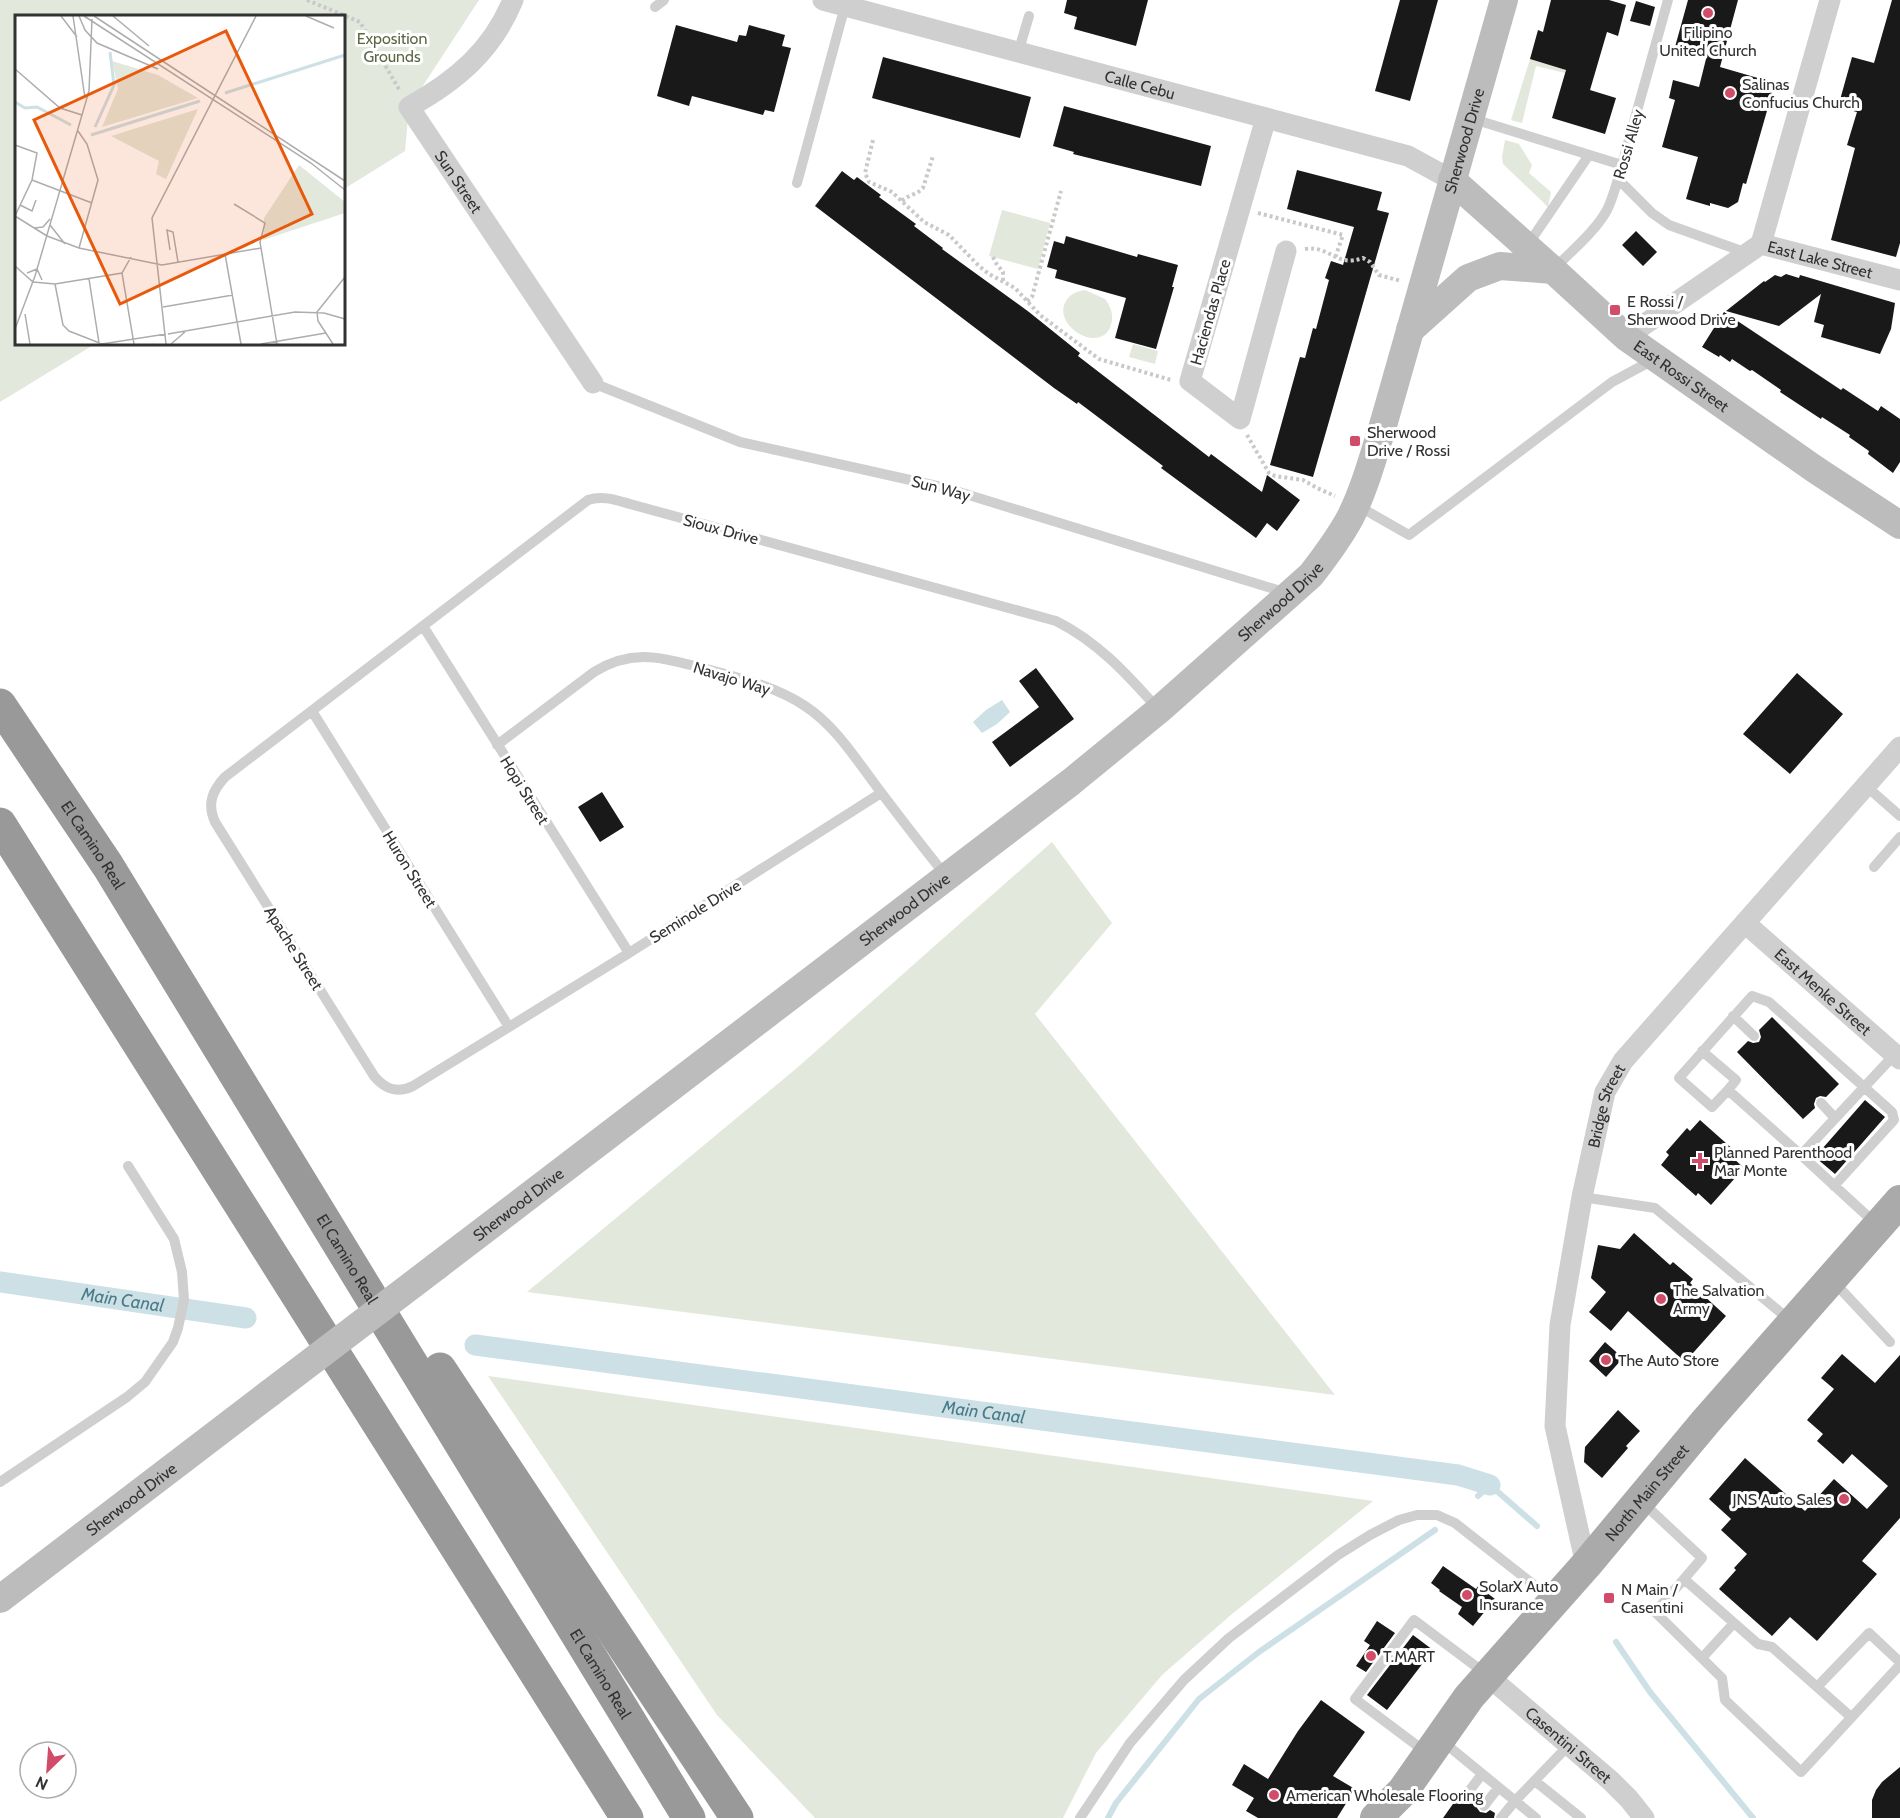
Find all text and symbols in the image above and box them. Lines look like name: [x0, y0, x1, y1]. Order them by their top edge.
marker: Filipino United Church: [1701, 6, 1715, 20]
inset map: [15, 15, 345, 345]
place label: Filipino United Church: [1659, 23, 1757, 60]
park label: Exposition Grounds: [357, 29, 427, 66]
street label: Calle Cebu: [1103, 67, 1177, 103]
place label: Salinas Confucius Church: [1742, 75, 1860, 112]
street label: Sherwood Drive: [1440, 86, 1488, 196]
marker: Salinas Confucius Church: [1723, 86, 1737, 100]
street label: Rossi Alley: [1609, 107, 1648, 181]
street label: Sun Street: [431, 147, 486, 217]
street label: East Lake Street: [1765, 237, 1875, 283]
street label: Haciendas Place: [1186, 257, 1235, 367]
place label: E Rossi / Sherwood Drive: [1627, 292, 1736, 329]
marker: E Rossi / Sherwood Drive: [1608, 303, 1622, 317]
street label: East Rossi Street: [1630, 336, 1733, 416]
place label: Sherwood Drive / Rossi: [1367, 423, 1450, 460]
marker: Sherwood Drive / Rossi: [1348, 434, 1362, 448]
street label: Sun Way: [909, 472, 972, 505]
street label: Sioux Drive: [681, 510, 760, 549]
street label: Sherwood Drive: [1234, 559, 1327, 646]
street label: Navajo Way: [691, 658, 773, 699]
street label: Hopi Street: [496, 753, 553, 828]
street label: El Camino Real: [57, 797, 129, 893]
street label: Huron Street: [379, 827, 441, 912]
street label: Sherwood Drive: [856, 869, 954, 950]
street label: Seminole Drive: [646, 876, 744, 947]
street label: Apache Street: [260, 903, 327, 994]
street label: East Menke Street: [1771, 945, 1875, 1040]
street label: Bridge Street: [1584, 1060, 1630, 1150]
place label: Planned Parenthood Mar Monte: [1714, 1143, 1852, 1180]
marker: Planned Parenthood Mar Monte: [1691, 1152, 1709, 1170]
street label: Sherwood Drive: [469, 1164, 567, 1245]
street label: El Camino Real: [313, 1211, 382, 1308]
place label: The Salvation Army: [1673, 1281, 1764, 1318]
water label: Main Canal: [79, 1283, 166, 1317]
marker: The Salvation Army: [1654, 1292, 1668, 1306]
place label: The Auto Store: [1618, 1351, 1719, 1370]
marker: The Auto Store: [1599, 1353, 1613, 1367]
water label: Main Canal: [940, 1396, 1027, 1429]
street label: North Main Street: [1601, 1440, 1693, 1545]
street label: Sherwood Drive: [82, 1459, 180, 1540]
place label: JNS Auto Sales: [1731, 1490, 1832, 1509]
marker: JNS Auto Sales: [1837, 1492, 1851, 1506]
place label: SolarX Auto Insurance: [1479, 1577, 1558, 1614]
place label: N Main / Casentini: [1621, 1580, 1683, 1617]
marker: SolarX Auto Insurance: [1460, 1588, 1474, 1602]
marker: N Main / Casentini: [1602, 1591, 1616, 1605]
street label: El Camino Real: [566, 1626, 635, 1722]
place label: T.MART: [1383, 1647, 1435, 1666]
marker: T.MART: [1364, 1649, 1378, 1663]
street label: Casentini Street: [1521, 1703, 1616, 1788]
north arrow: [18, 1740, 78, 1800]
text: N: [33, 1772, 51, 1794]
place label: American Wholesale Flooring: [1286, 1786, 1484, 1805]
marker: American Wholesale Flooring: [1267, 1788, 1281, 1802]

